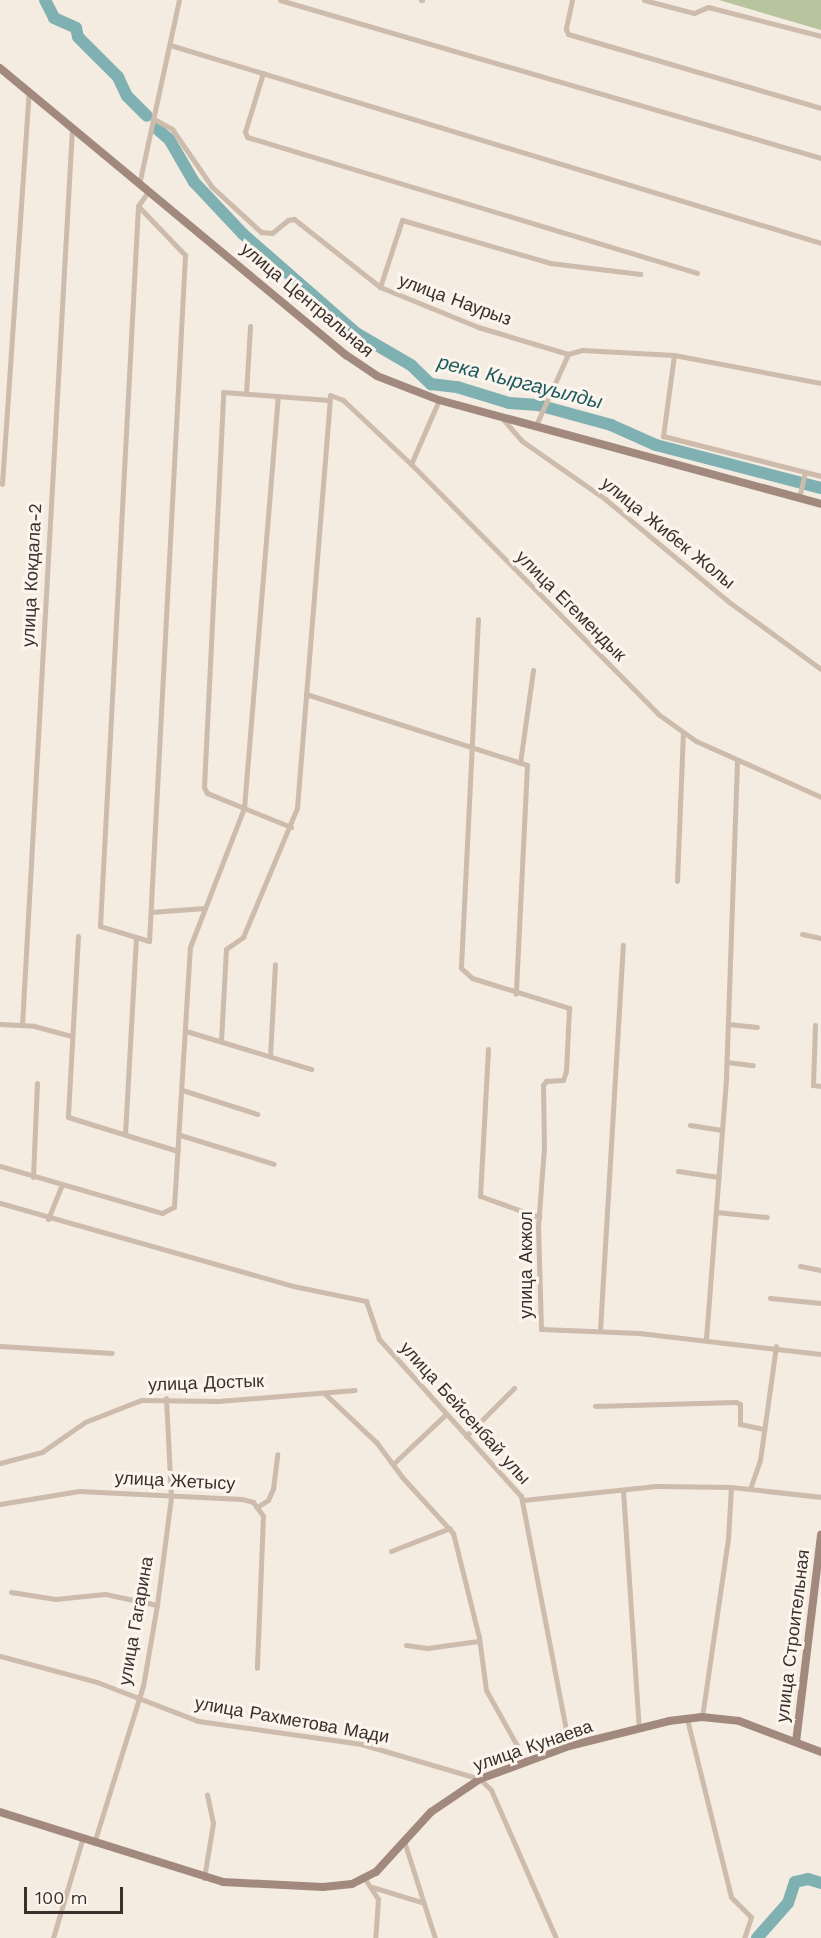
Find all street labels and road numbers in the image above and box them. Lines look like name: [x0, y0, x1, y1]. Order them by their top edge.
street label: улица Центральная: [236, 238, 378, 362]
street label: улица Наурыз: [396, 270, 514, 330]
street label: улица Жибек Жолы: [597, 472, 739, 594]
street label: улица Кокдала-2: [17, 503, 47, 647]
street label: улица Егемендык: [511, 546, 631, 666]
street label: улица Акжол: [515, 1211, 537, 1319]
street label: улица Бейсенбай улы: [395, 1337, 535, 1489]
street label: улица Достык: [148, 1370, 264, 1396]
street label: улица Жетысу: [114, 1467, 236, 1495]
street label: улица Строительная: [772, 1548, 814, 1724]
street label: улица Гагарина: [114, 1555, 158, 1687]
street label: улица Рахметова Мади: [193, 1692, 391, 1748]
street label: улица Кунаева: [471, 1716, 595, 1776]

